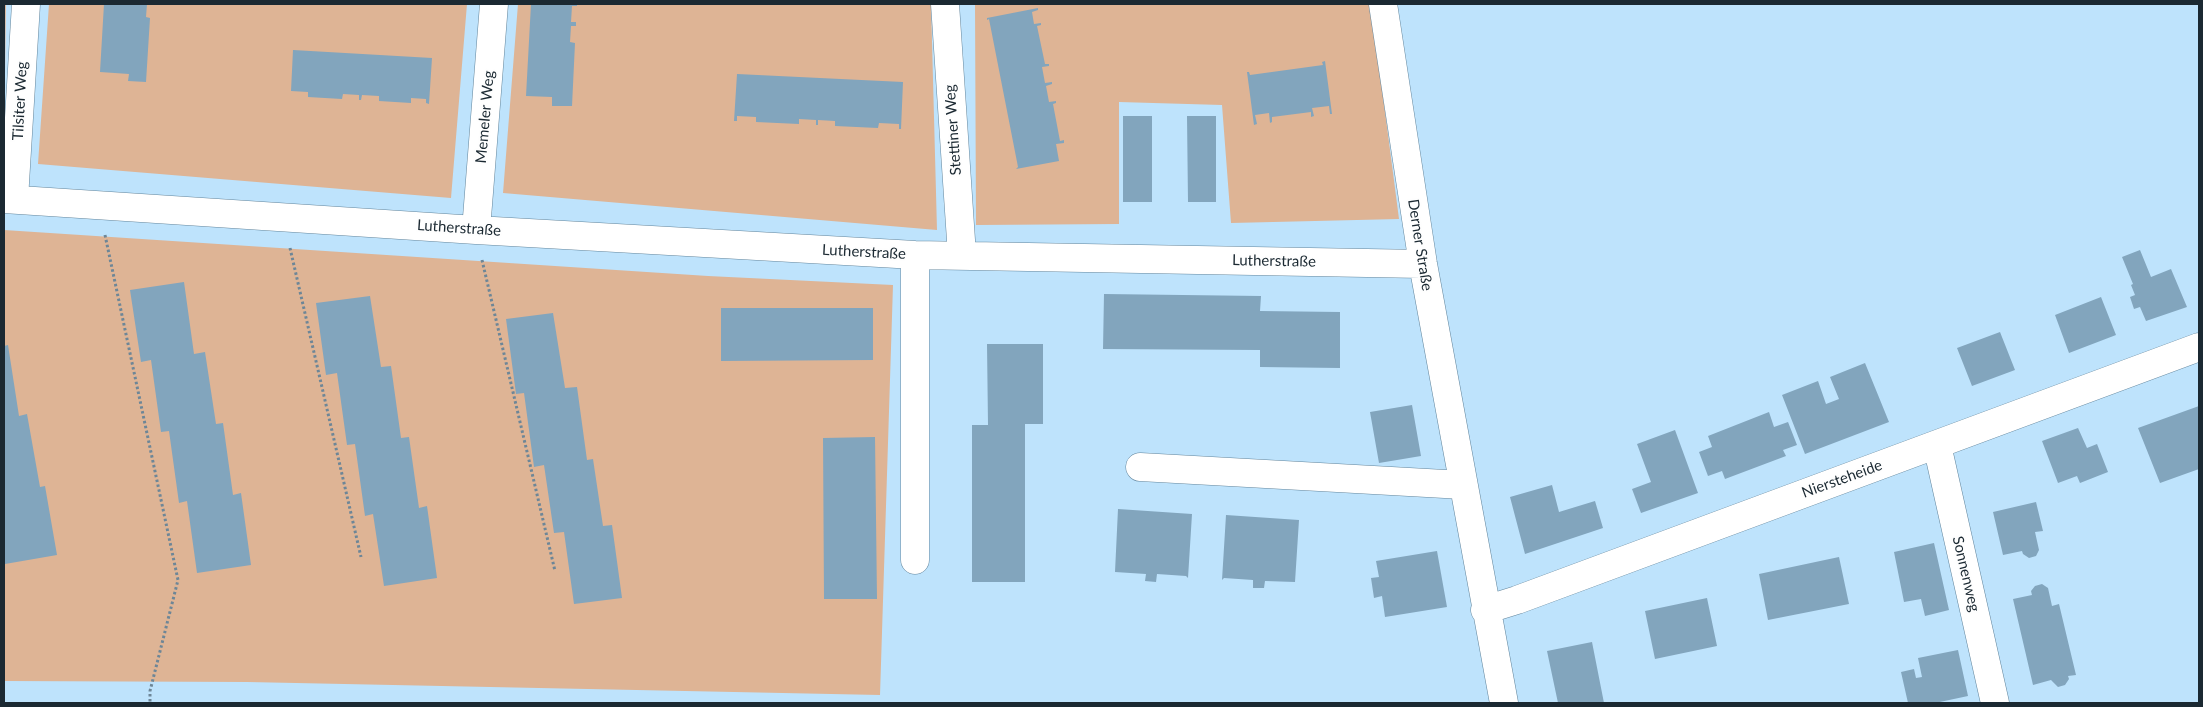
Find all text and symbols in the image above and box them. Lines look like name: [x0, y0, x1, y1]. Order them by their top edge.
street label: Tilsiter Weg: [9, 61, 31, 141]
street label: Memeler Weg: [472, 70, 498, 164]
street label: Stettiner Weg: [941, 84, 965, 176]
street label: Derner Straße: [1404, 198, 1436, 292]
street label: Lutherstraße: [416, 216, 502, 240]
street label: Lutherstraße: [822, 241, 906, 263]
street label: Lutherstraße: [1232, 251, 1316, 271]
street label: Niersteheide: [1799, 456, 1885, 502]
street label: Sonnenweg: [1949, 534, 1983, 614]

